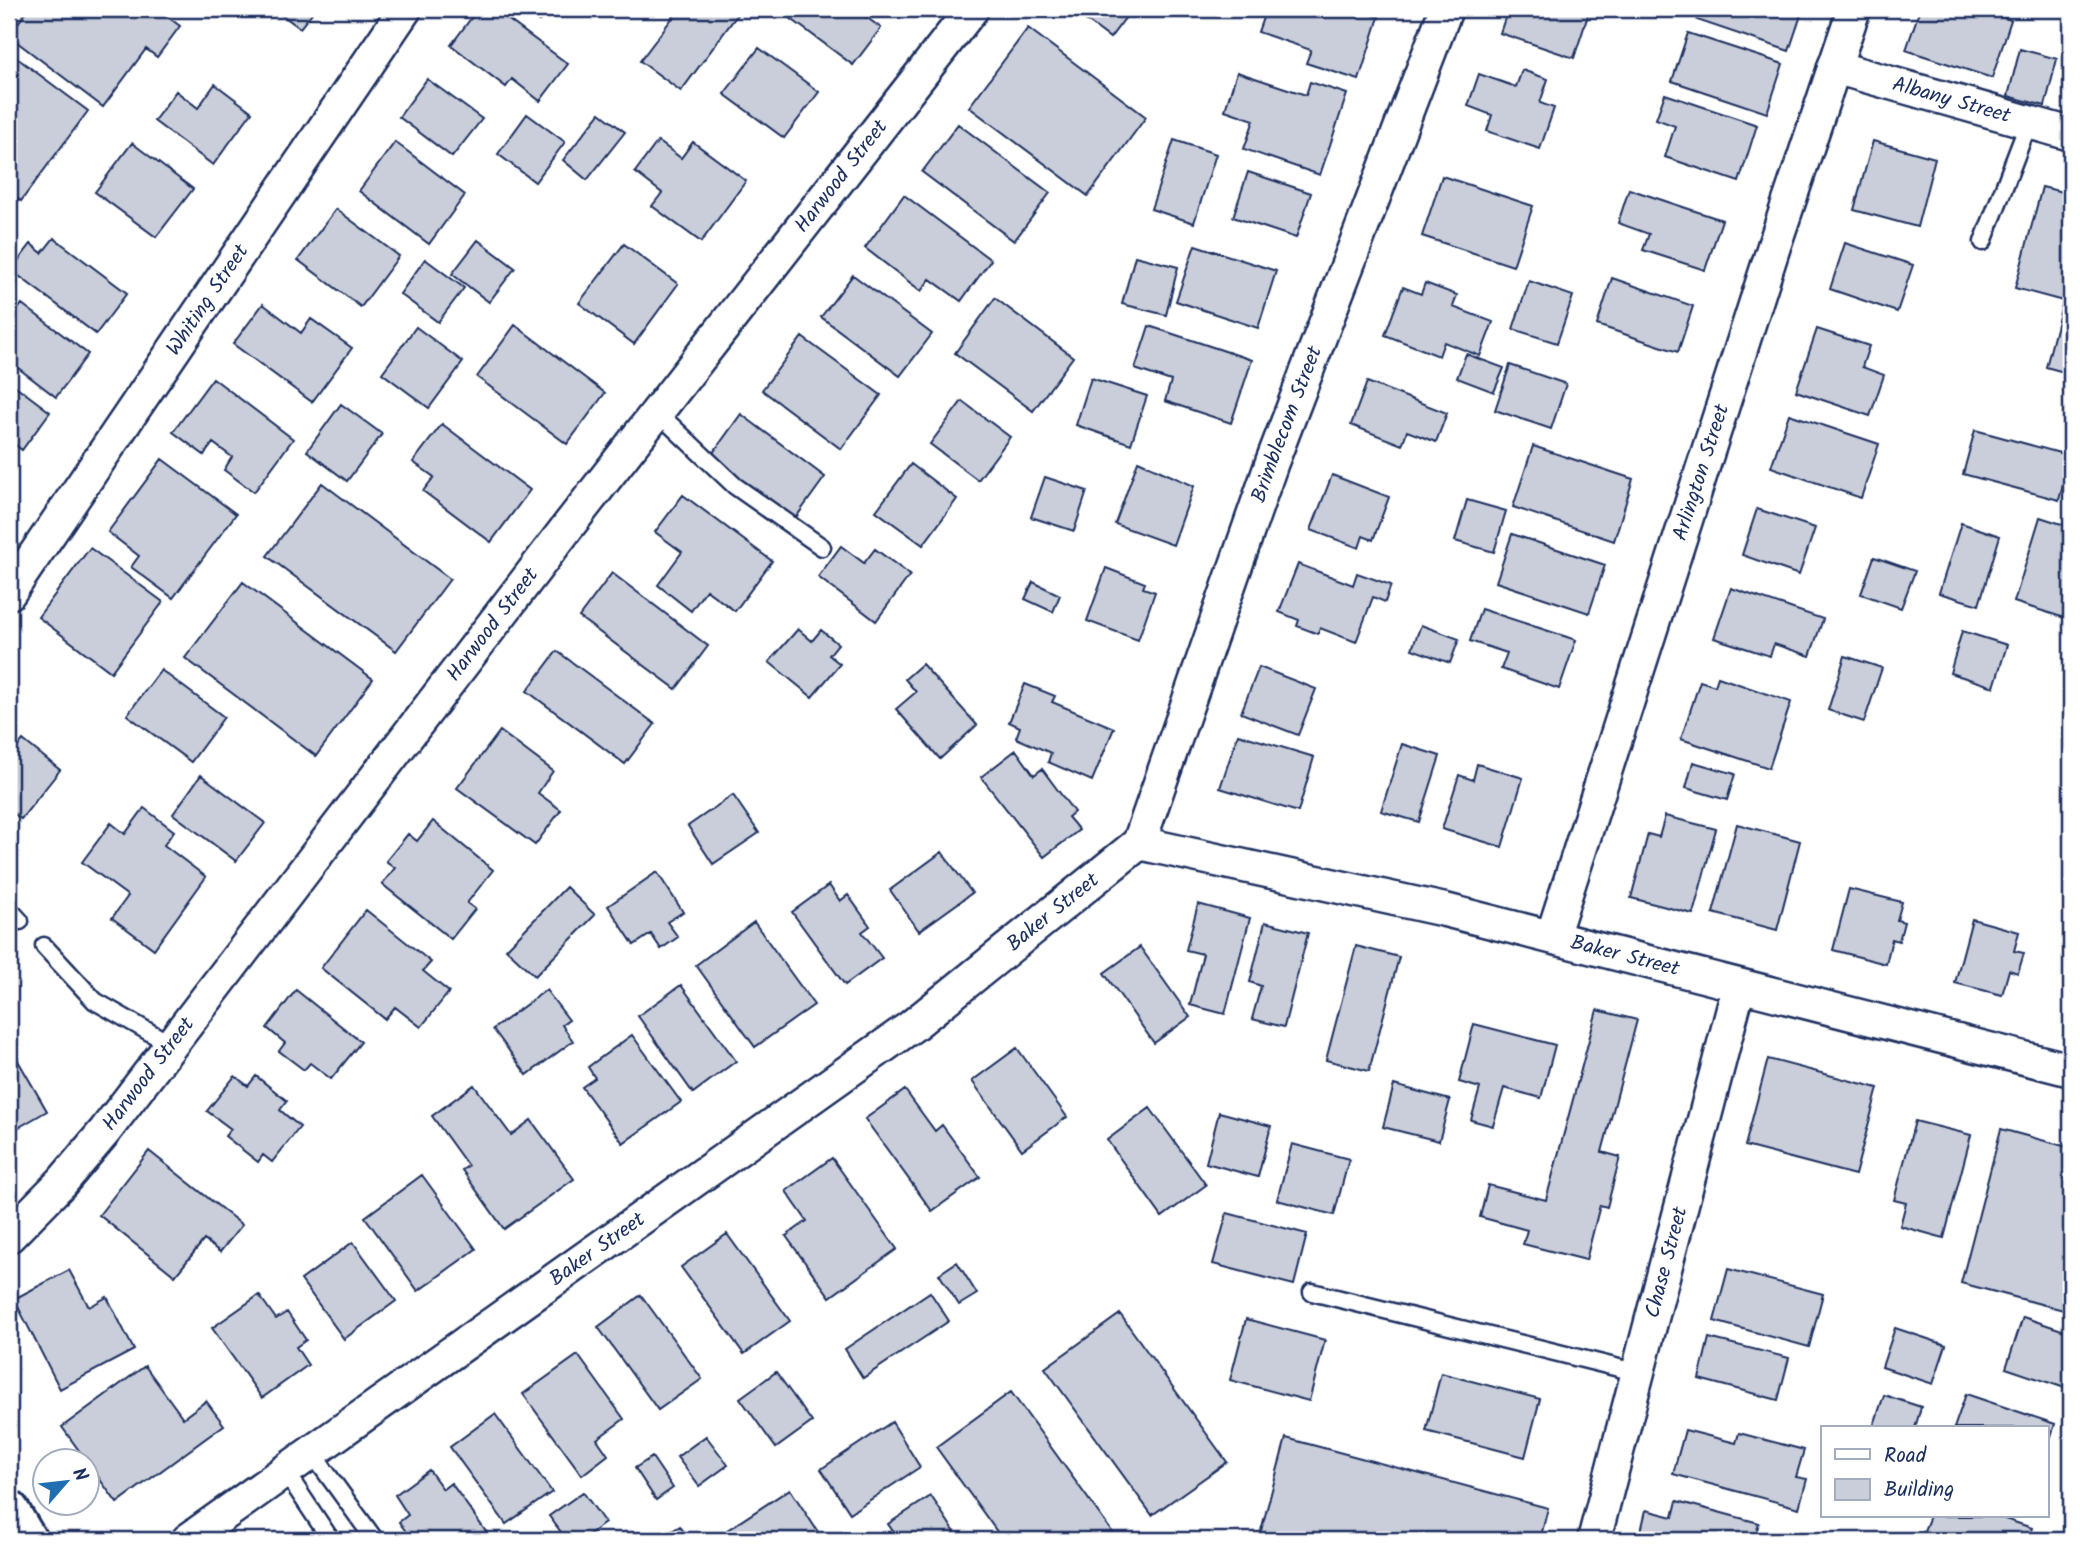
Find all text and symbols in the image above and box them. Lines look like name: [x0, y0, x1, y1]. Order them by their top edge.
street label: Albany Street: [1888, 68, 2015, 133]
street label: Harwood Street: [786, 112, 897, 240]
street label: Whiting Street: [158, 237, 258, 363]
street label: Brimblecom Street: [1243, 340, 1332, 507]
street label: Arlington Street: [1664, 399, 1739, 545]
street label: Harwood Street: [438, 560, 548, 689]
street label: Baker Street: [999, 864, 1107, 960]
street label: Baker Street: [1567, 926, 1684, 986]
street label: Harwood Street: [94, 1009, 204, 1138]
street label: Chase Street: [1636, 1202, 1697, 1322]
street label: Baker Street: [542, 1203, 653, 1295]
legend: [1821, 1426, 2048, 1518]
text: Road: [1884, 1440, 1927, 1473]
north arrow: [32, 1448, 102, 1518]
text: N: [63, 1463, 95, 1487]
text: Building: [1884, 1474, 1954, 1507]

